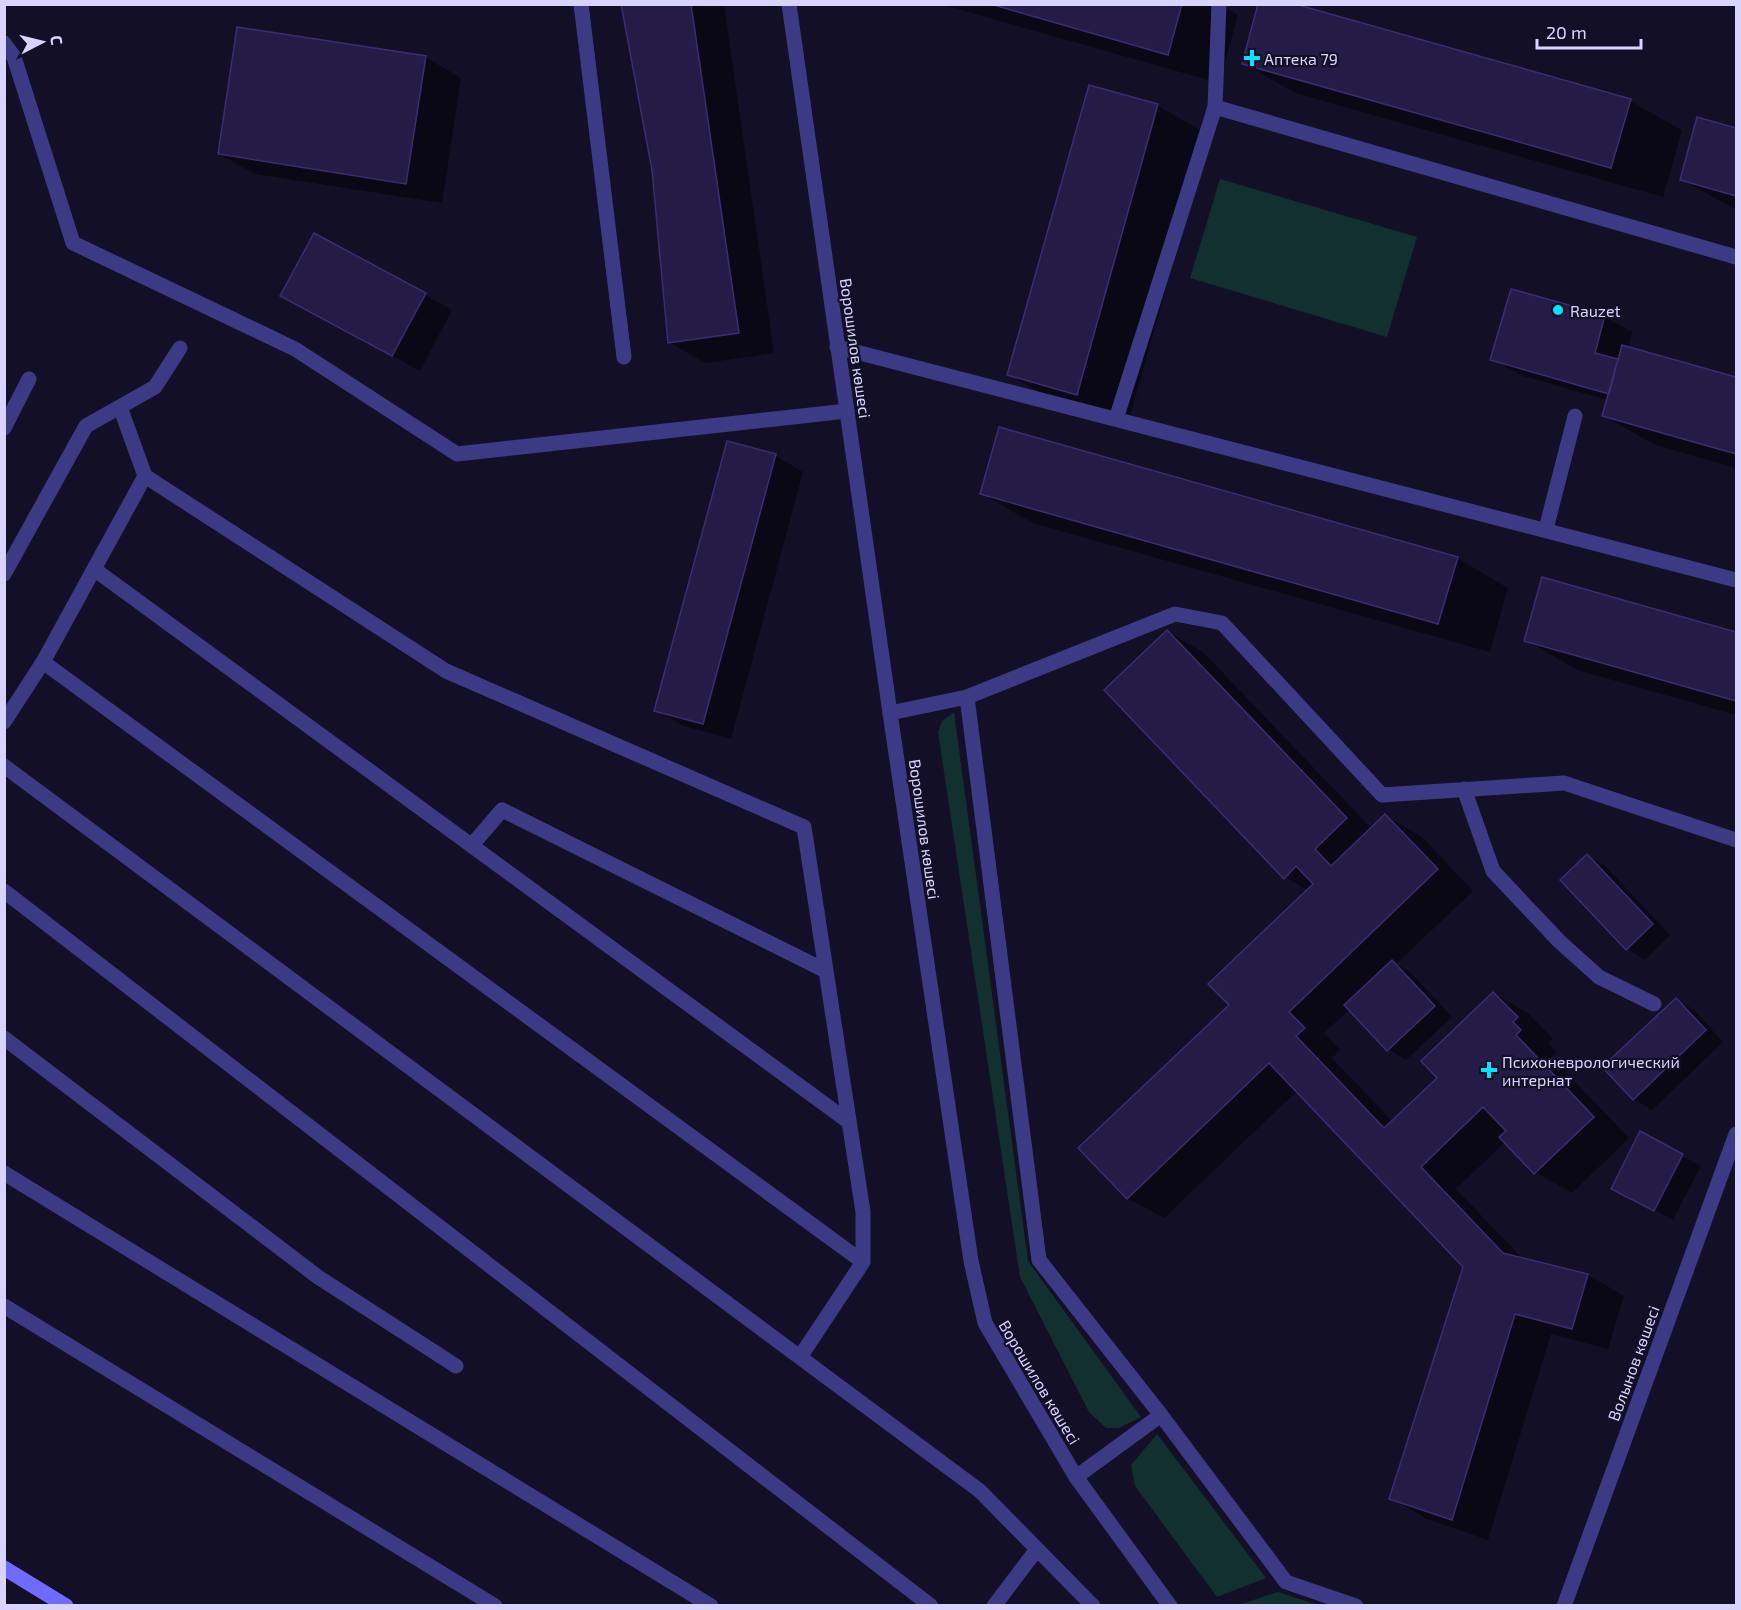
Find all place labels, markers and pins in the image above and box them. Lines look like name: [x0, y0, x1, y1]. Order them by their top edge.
place label: Аптека 79: [1264, 49, 1338, 68]
marker: Аптека 79: [1245, 51, 1259, 65]
place label: Rauzet: [1570, 301, 1621, 320]
marker: Rauzet: [1551, 303, 1565, 317]
place label: Психоневрологический интернат: [1502, 1052, 1680, 1089]
marker: Психоневрологический интернат: [1480, 1061, 1498, 1079]

